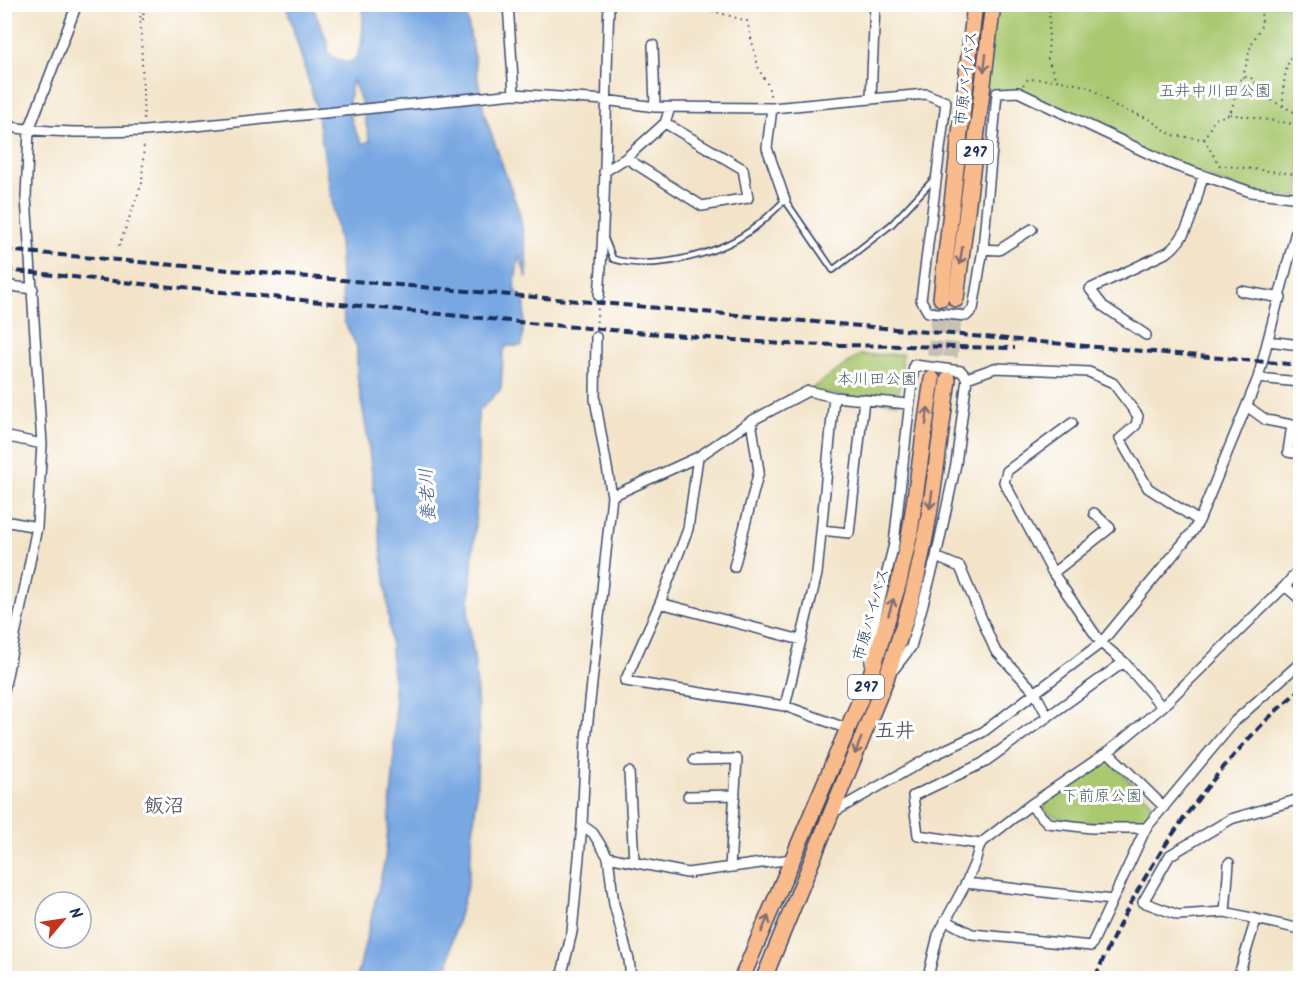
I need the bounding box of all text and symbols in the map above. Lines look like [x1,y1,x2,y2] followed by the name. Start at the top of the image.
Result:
[948,29,985,127] street label: 市原バイパス
[980,52,991,72] one-way arrow
[1159,79,1271,104] park label: 五井中川田公園
[957,140,993,164] road number: 297
[956,246,967,265] one-way arrow
[837,367,917,392] park label: 本川田公園
[922,406,933,426] one-way arrow
[413,467,444,523] water label: 養老川
[925,489,936,509] one-way arrow
[846,565,897,664] street label: 市原バイパス
[886,598,897,617] one-way arrow
[848,675,884,699] road number: 297
[875,716,915,748] district label: 五井
[852,737,863,755] one-way arrow
[1062,784,1142,809] park label: 下前原公園
[144,791,184,823] district label: 飯沼
[33,890,93,950] north arrow
[61,903,88,924] text: N
[760,916,771,934] one-way arrow

